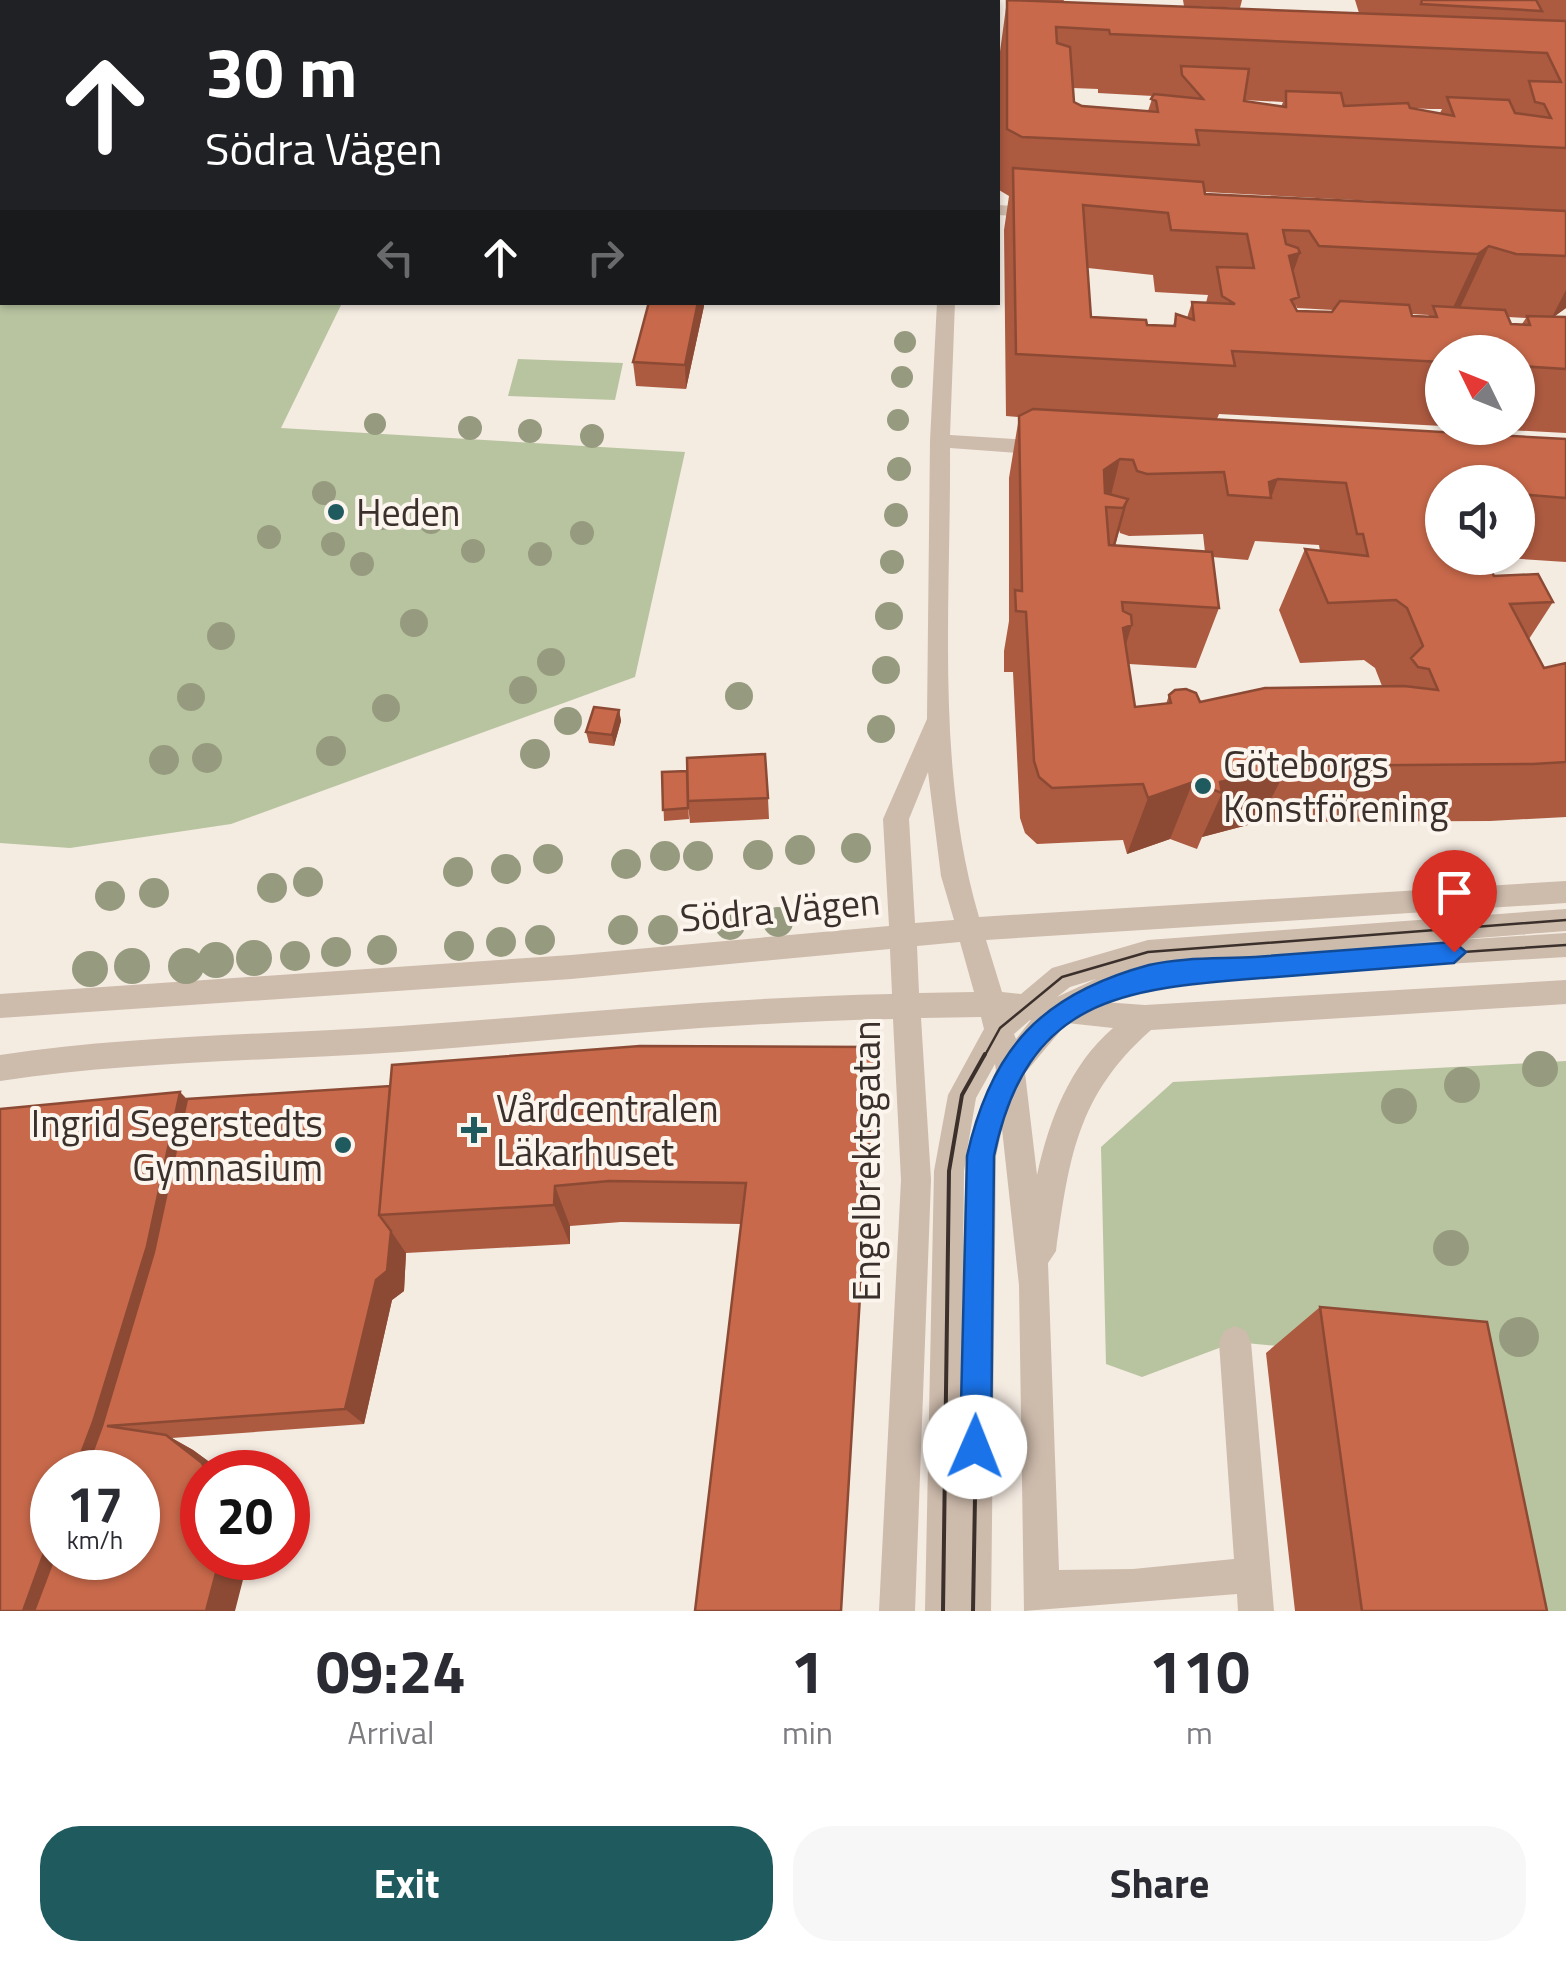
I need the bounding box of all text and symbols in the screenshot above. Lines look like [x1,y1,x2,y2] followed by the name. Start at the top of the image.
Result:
[205,18,358,124] text: 30 m
[40,40,170,170] icon: ahead
[205,114,443,182] text: Södra Vägen
[368,230,423,285] icon: left
[473,230,528,285] icon: ahead
[578,230,633,285] icon: right
[1425,335,1535,445] north arrow
[1425,335,1535,575] map controls
[1425,465,1535,575] button: sound
[356,483,460,541] place label: Heden
[325,501,347,523] marker: Heden
[1223,735,1448,837] place label: Göteborgs Konstförening
[1192,775,1214,797] marker: Göteborgs Konstförening
[1412,850,1497,953] pin
[1427,865,1482,920] icon: arrive
[678,871,882,947] street label: Södra Vägen
[837,1020,895,1302] street label: Engelbrektsgatan
[496,1079,719,1181] place label: Vårdcentralen Läkarhuset
[31,1094,323,1196] place label: Ingrid Segerstedts Gymnasium
[461,1117,487,1143] marker: Vårdcentralen Läkarhuset
[332,1134,354,1156] marker: Ingrid Segerstedts Gymnasium
[923,1395,1027,1499] position arrow
[180,1450,310,1580] speed limit sign: 20
[67,1465,123,1541] text: 17
[67,1521,123,1559] text: km/h
[316,1625,466,1716] text: 09:24
[791,1625,824,1716] text: 1
[1149,1625,1250,1716] text: 110
[348,1708,434,1756] text: Arrival
[782,1708,833,1756] text: min
[1186,1708,1213,1756] text: m
[40,1826,773,1941] button: Exit
[793,1826,1526,1941] button: Share

